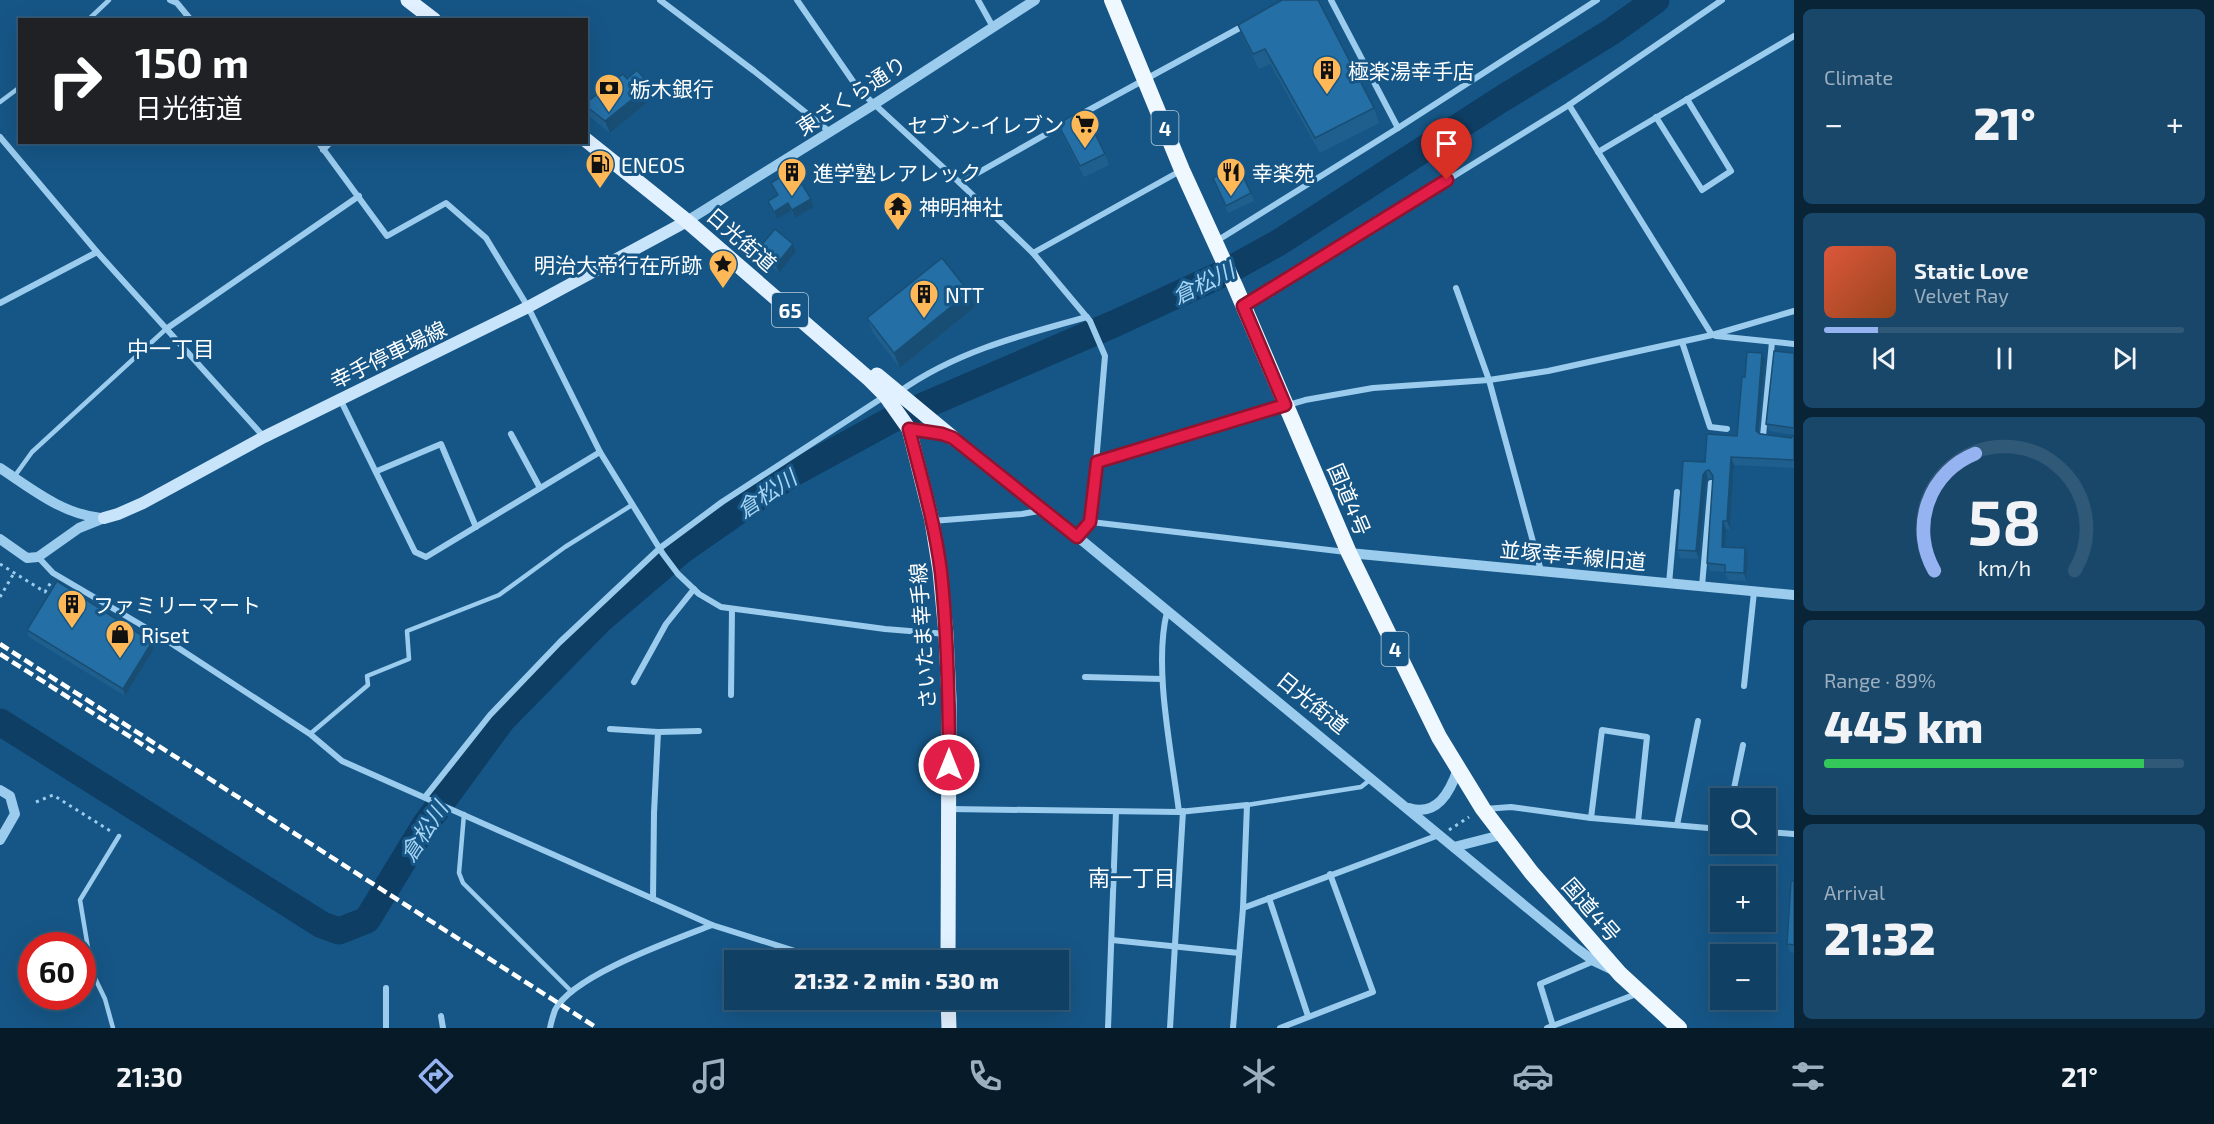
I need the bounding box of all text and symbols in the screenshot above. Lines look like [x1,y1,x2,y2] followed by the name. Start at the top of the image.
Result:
[135,36,249,86] text: 150 m
[36,42,114,120] icon: right
[791,50,911,140] street label: 東さくら通り
[1311,54,1343,96] building icon: 極楽湯幸手店
[1348,58,1474,83] place label: 極楽湯幸手店
[1824,65,1893,89] text: Climate
[593,72,625,114] bank icon: 栃木銀行
[630,76,714,101] place label: 栃木銀行
[135,91,243,123] text: 日光街道
[1974,95,2036,149] text: 21°
[1824,103,1843,143] text: −
[2166,103,2184,143] text: +
[1069,108,1101,150] supermarket icon: セブン-イレブン
[1152,111,1178,145] road number: 4
[908,112,1064,137] place label: セブン-イレブン
[1421,118,1472,180] pin
[1430,127,1463,160] icon: arrive
[584,148,616,190] fuel station icon: ENEOS
[621,152,685,177] place label: ENEOS
[776,156,808,198] building icon: 進学塾レアレック
[1215,156,1247,198] restaurant icon: 幸楽苑
[813,160,981,185] place label: 進学塾レアレック
[1252,160,1315,185] place label: 幸楽苑
[882,190,914,232] temple icon: 神明神社
[919,194,1003,219] place label: 神明神社
[702,202,782,276] street label: 日光街道
[707,248,739,290] place icon: 明治大帝行在所跡
[534,252,702,277] place label: 明治大帝行在所跡
[1168,255,1240,308] water label: 倉松川
[1914,257,2029,283] text: Static Love
[908,278,940,320] building icon: NTT
[945,282,984,307] place label: NTT
[1914,283,2009,307] text: Velvet Ray
[772,293,808,327] road number: 65
[326,315,450,393] street label: 幸手停車場線
[127,335,215,361] district label: 中一丁目
[1868,342,1901,375] icon: previous
[1988,342,2021,375] icon: pause
[2108,342,2141,375] icon: next
[1324,459,1376,539] street label: 国道4号
[731,463,802,522] water label: 倉松川
[1967,483,2041,558] text: 58
[1499,536,1647,574] street label: 並塚幸手線旧道
[1977,555,2031,580] text: km/h
[904,562,940,710] street label: さいたま幸手線
[56,588,88,630] building icon: ファミリーマート
[93,592,261,617] place label: ファミリーマート
[104,618,136,660] shop icon: Riset
[141,622,189,647] place label: Riset
[1382,632,1408,666] road number: 4
[1272,666,1354,738] street label: 日光街道
[1824,668,1936,692] text: Range · 89%
[1824,698,1983,752] text: 445 km
[917,733,981,797] position arrow
[1710,788,1776,1010] map controls
[1710,788,1776,854] button: search
[394,795,453,866] water label: 倉松川
[1088,864,1176,890] district label: 南一丁目
[1710,866,1776,932] button: +
[1558,872,1626,946] street label: 国道4号
[1824,880,1885,904] text: Arrival
[1824,910,1935,964] text: 21:32
[18,932,96,1010] speed limit sign: 60
[1710,944,1776,1010] button: −
[794,967,999,993] text: 21:32 · 2 min · 530 m
[415,1055,457,1097] icon: directions
[689,1055,731,1097] icon: music
[964,1055,1006,1097] icon: phone
[1238,1055,1280,1097] icon: climate
[1512,1055,1554,1097] icon: car
[1787,1055,1829,1097] icon: filters
[116,1060,183,1092] text: 21:30
[2061,1060,2098,1092] text: 21°

